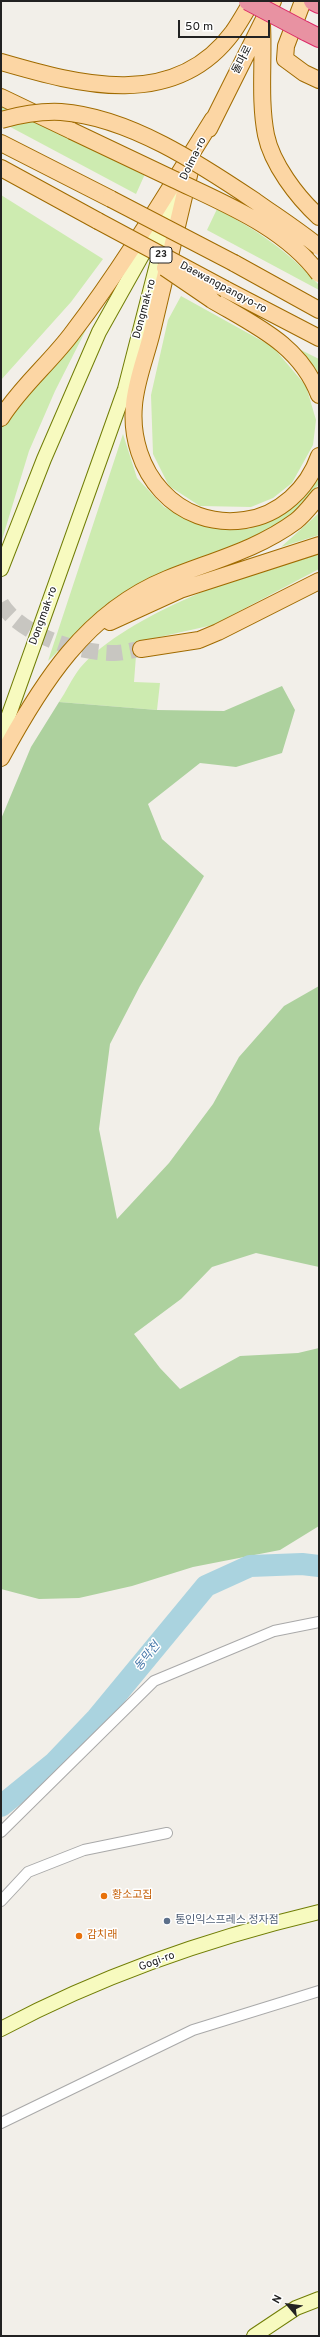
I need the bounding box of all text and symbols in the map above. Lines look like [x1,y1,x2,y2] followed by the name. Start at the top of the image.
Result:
[180,12,272,38] scale bar
[185,19,213,35] text: 50 m
[230,43,256,77] street label: 돌마로
[178,135,210,183] street label: Dolma-ro
[150,247,172,263] road number: 23
[177,259,269,317] street label: Daewangpangyo-ro
[131,278,159,340] street label: Dongmak-ro
[27,585,61,647] street label: Dongmak-ro
[132,1640,164,1674] water label: 동막천
[112,1889,152,1903] place label: 황소고집
[99,1891,109,1901] marker: 황소고집
[175,1914,279,1928] place label: 통인익스프레스 정자점
[162,1916,172,1926] marker: 통인익스프레스 정자점
[87,1929,117,1943] place label: 감치래
[74,1931,84,1941] marker: 감치래
[137,1949,177,1975] street label: Gogi-ro
[268,2285,308,2325] north arrow
[269,2293,285,2306] text: N

